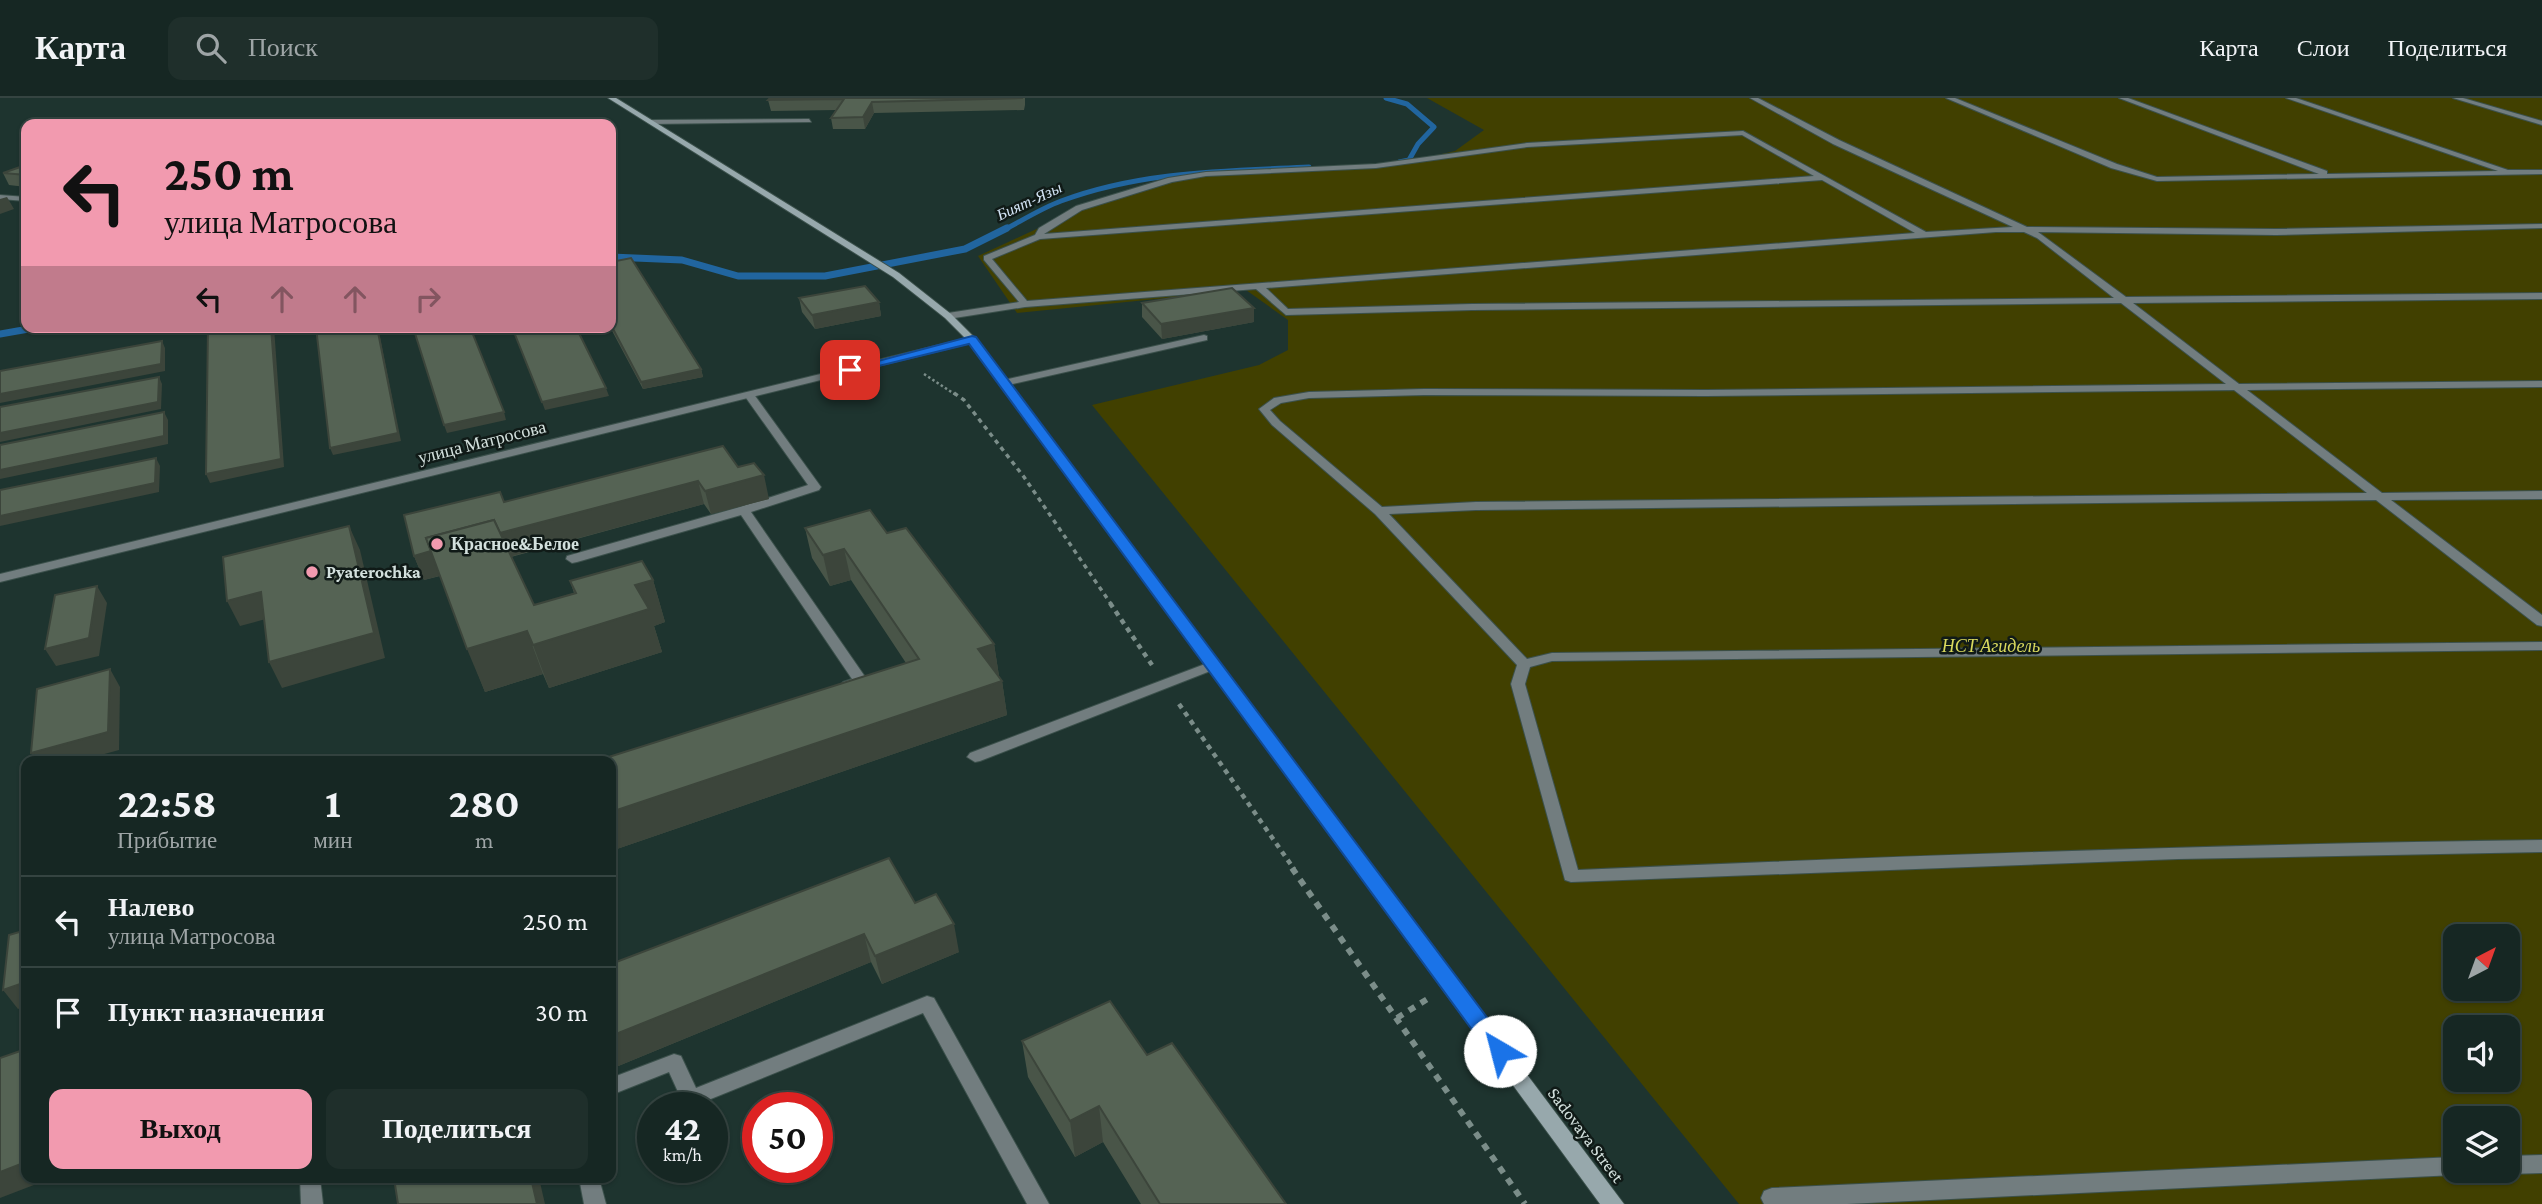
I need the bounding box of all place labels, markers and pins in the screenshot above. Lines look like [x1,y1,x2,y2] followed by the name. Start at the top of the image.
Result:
[820,340,880,400] pin
[451,534,579,554] place label: Красное&Белое
[429,536,445,552] marker: Красное&Белое
[326,562,421,582] place label: Pyaterochka
[304,564,320,580] marker: Pyaterochka

